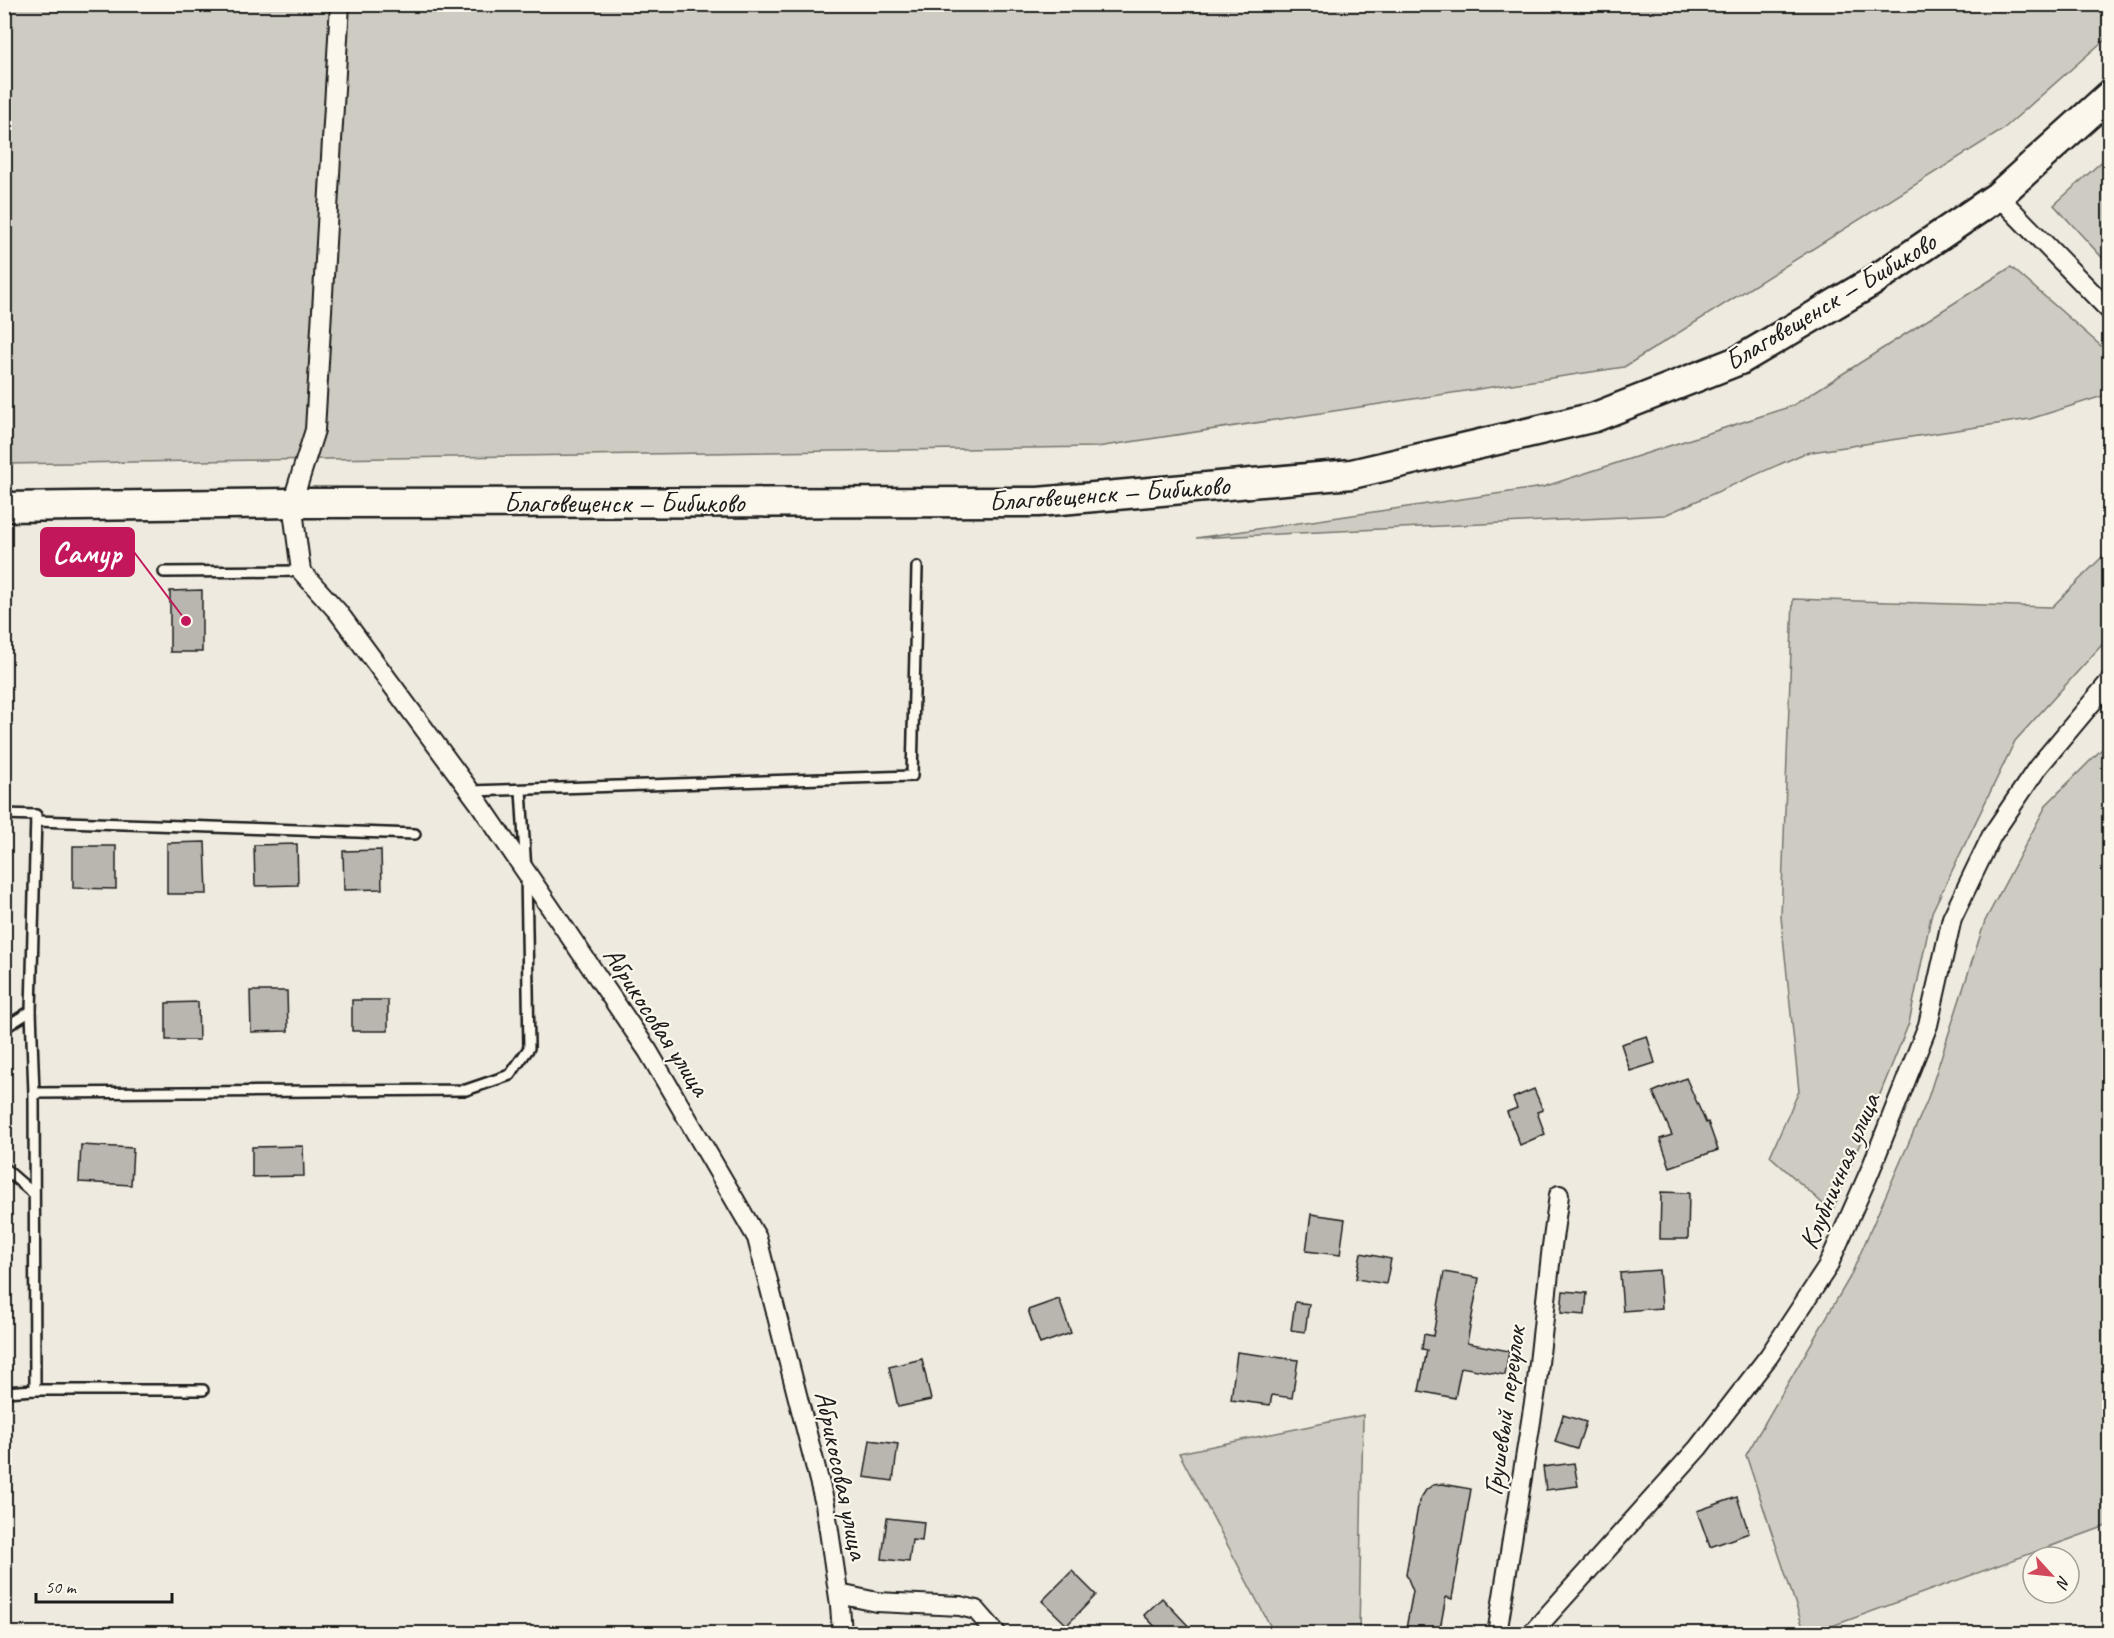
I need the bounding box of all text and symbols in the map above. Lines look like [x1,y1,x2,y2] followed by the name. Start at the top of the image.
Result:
[1718,223,1944,378] street label: Благовещенск — Бибиково
[988,467,1232,519] street label: Благовещенск — Бибиково
[504,485,746,520] street label: Благовещенск — Бибиково
[41,528,134,576] callout: Самур
[52,534,123,573] text: Самур
[596,940,719,1104] street label: Абрикосовая улица
[1790,1086,1888,1254] street label: Клубничная улица
[1475,1322,1534,1498] street label: Грушевый переулок
[807,1388,877,1564] street label: Абрикосовая улица
[2021,1545,2081,1605] north arrow
[36,1566,172,1604] scale bar
[2051,1572,2075,1593] text: N
[45,1576,78,1598] text: 50 m

